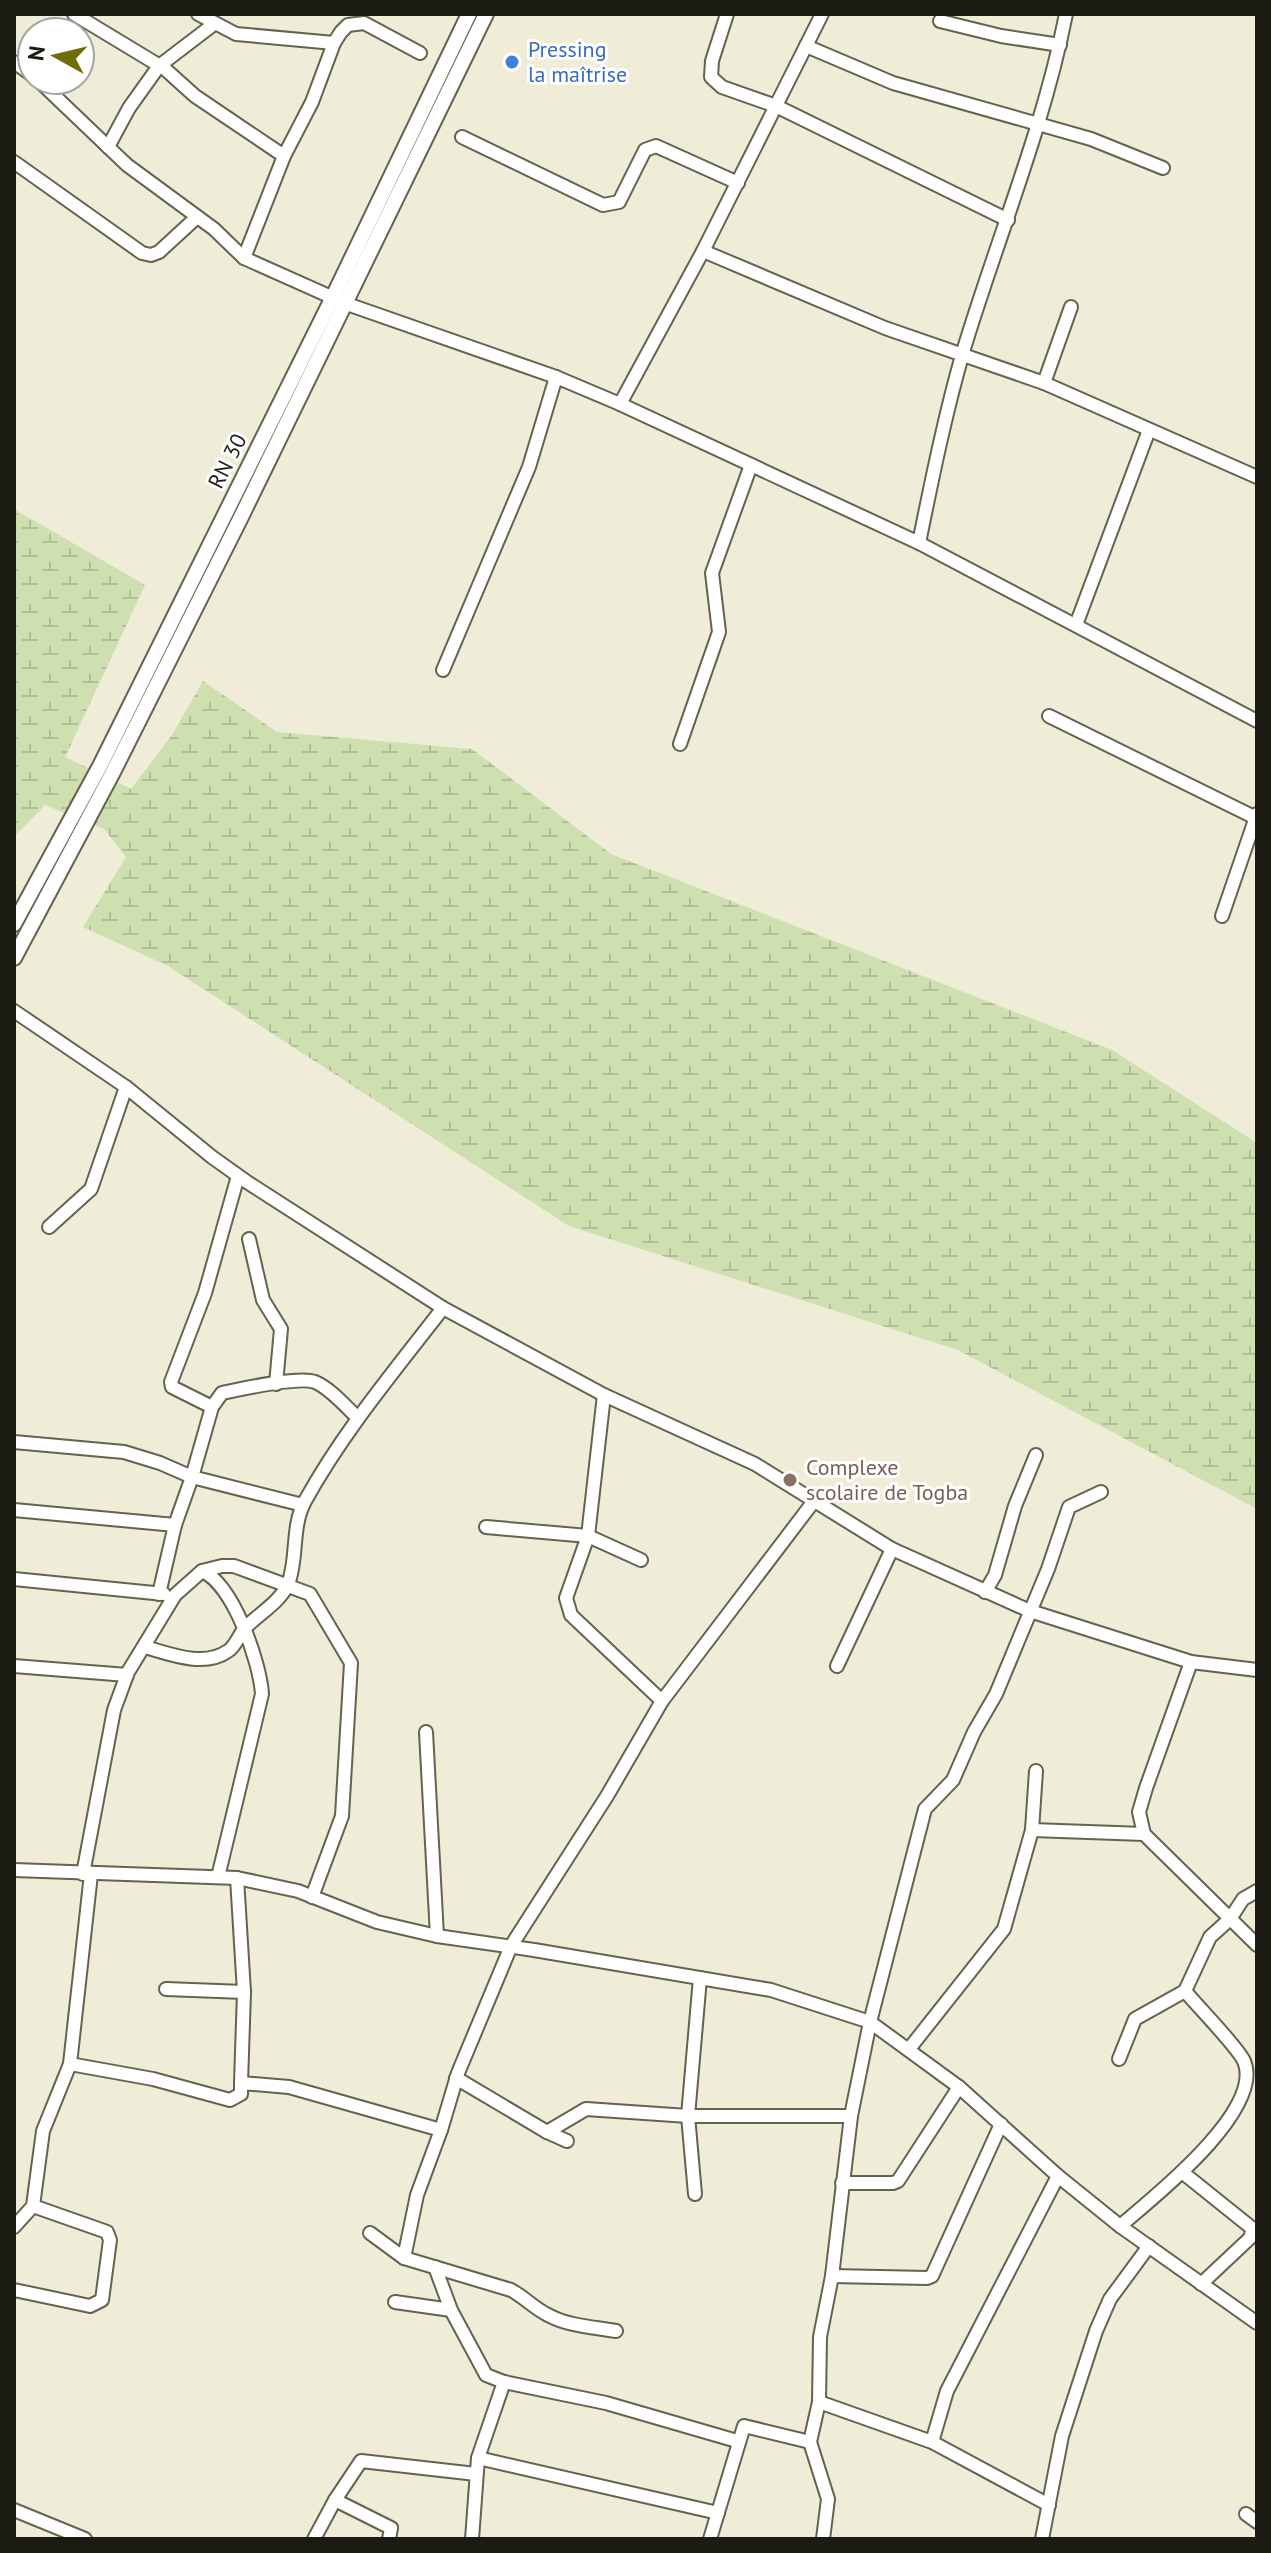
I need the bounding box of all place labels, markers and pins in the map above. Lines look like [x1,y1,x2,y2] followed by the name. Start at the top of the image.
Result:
[528,35,627,88] place label: Pressing la maîtrise
[503,53,521,71] marker: Pressing la maîtrise
[806,1453,968,1506] place label: Complexe scolaire de Togba
[781,1471,799,1489] marker: Complexe scolaire de Togba

